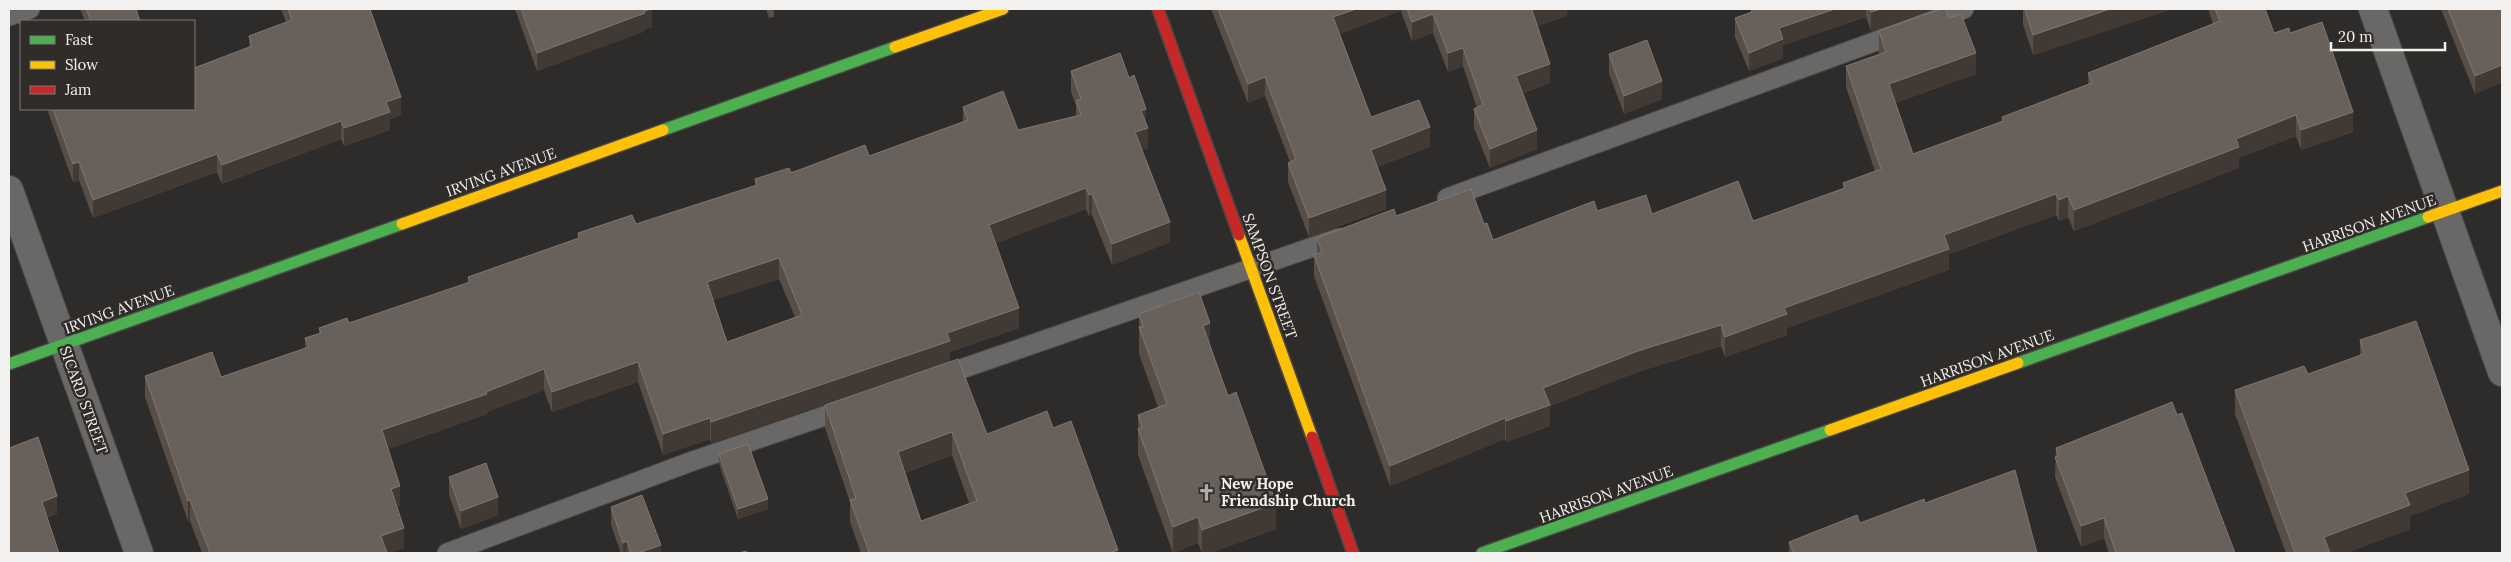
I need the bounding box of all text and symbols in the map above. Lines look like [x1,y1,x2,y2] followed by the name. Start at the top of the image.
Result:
[20,20,195,110] legend
[2331,20,2445,52] scale bar
[2338,27,2373,46] text: 20 m
[65,30,93,49] text: Fast
[65,55,98,74] text: Slow
[64,80,92,99] text: Jam
[443,143,559,201] street label: IRVING AVENUE
[2300,190,2438,256] street label: HARRISON AVENUE
[1238,211,1302,342] street label: SAMPSON STREET
[61,280,177,338] street label: IRVING AVENUE
[1918,325,2056,391] street label: HARRISON AVENUE
[56,343,112,457] street label: SICARD STREET
[1537,461,1675,527] street label: HARRISON AVENUE
[1221,474,1356,510] place label: New Hope Friendship Church
[1197,482,1217,502] church icon: New Hope Friendship Church

